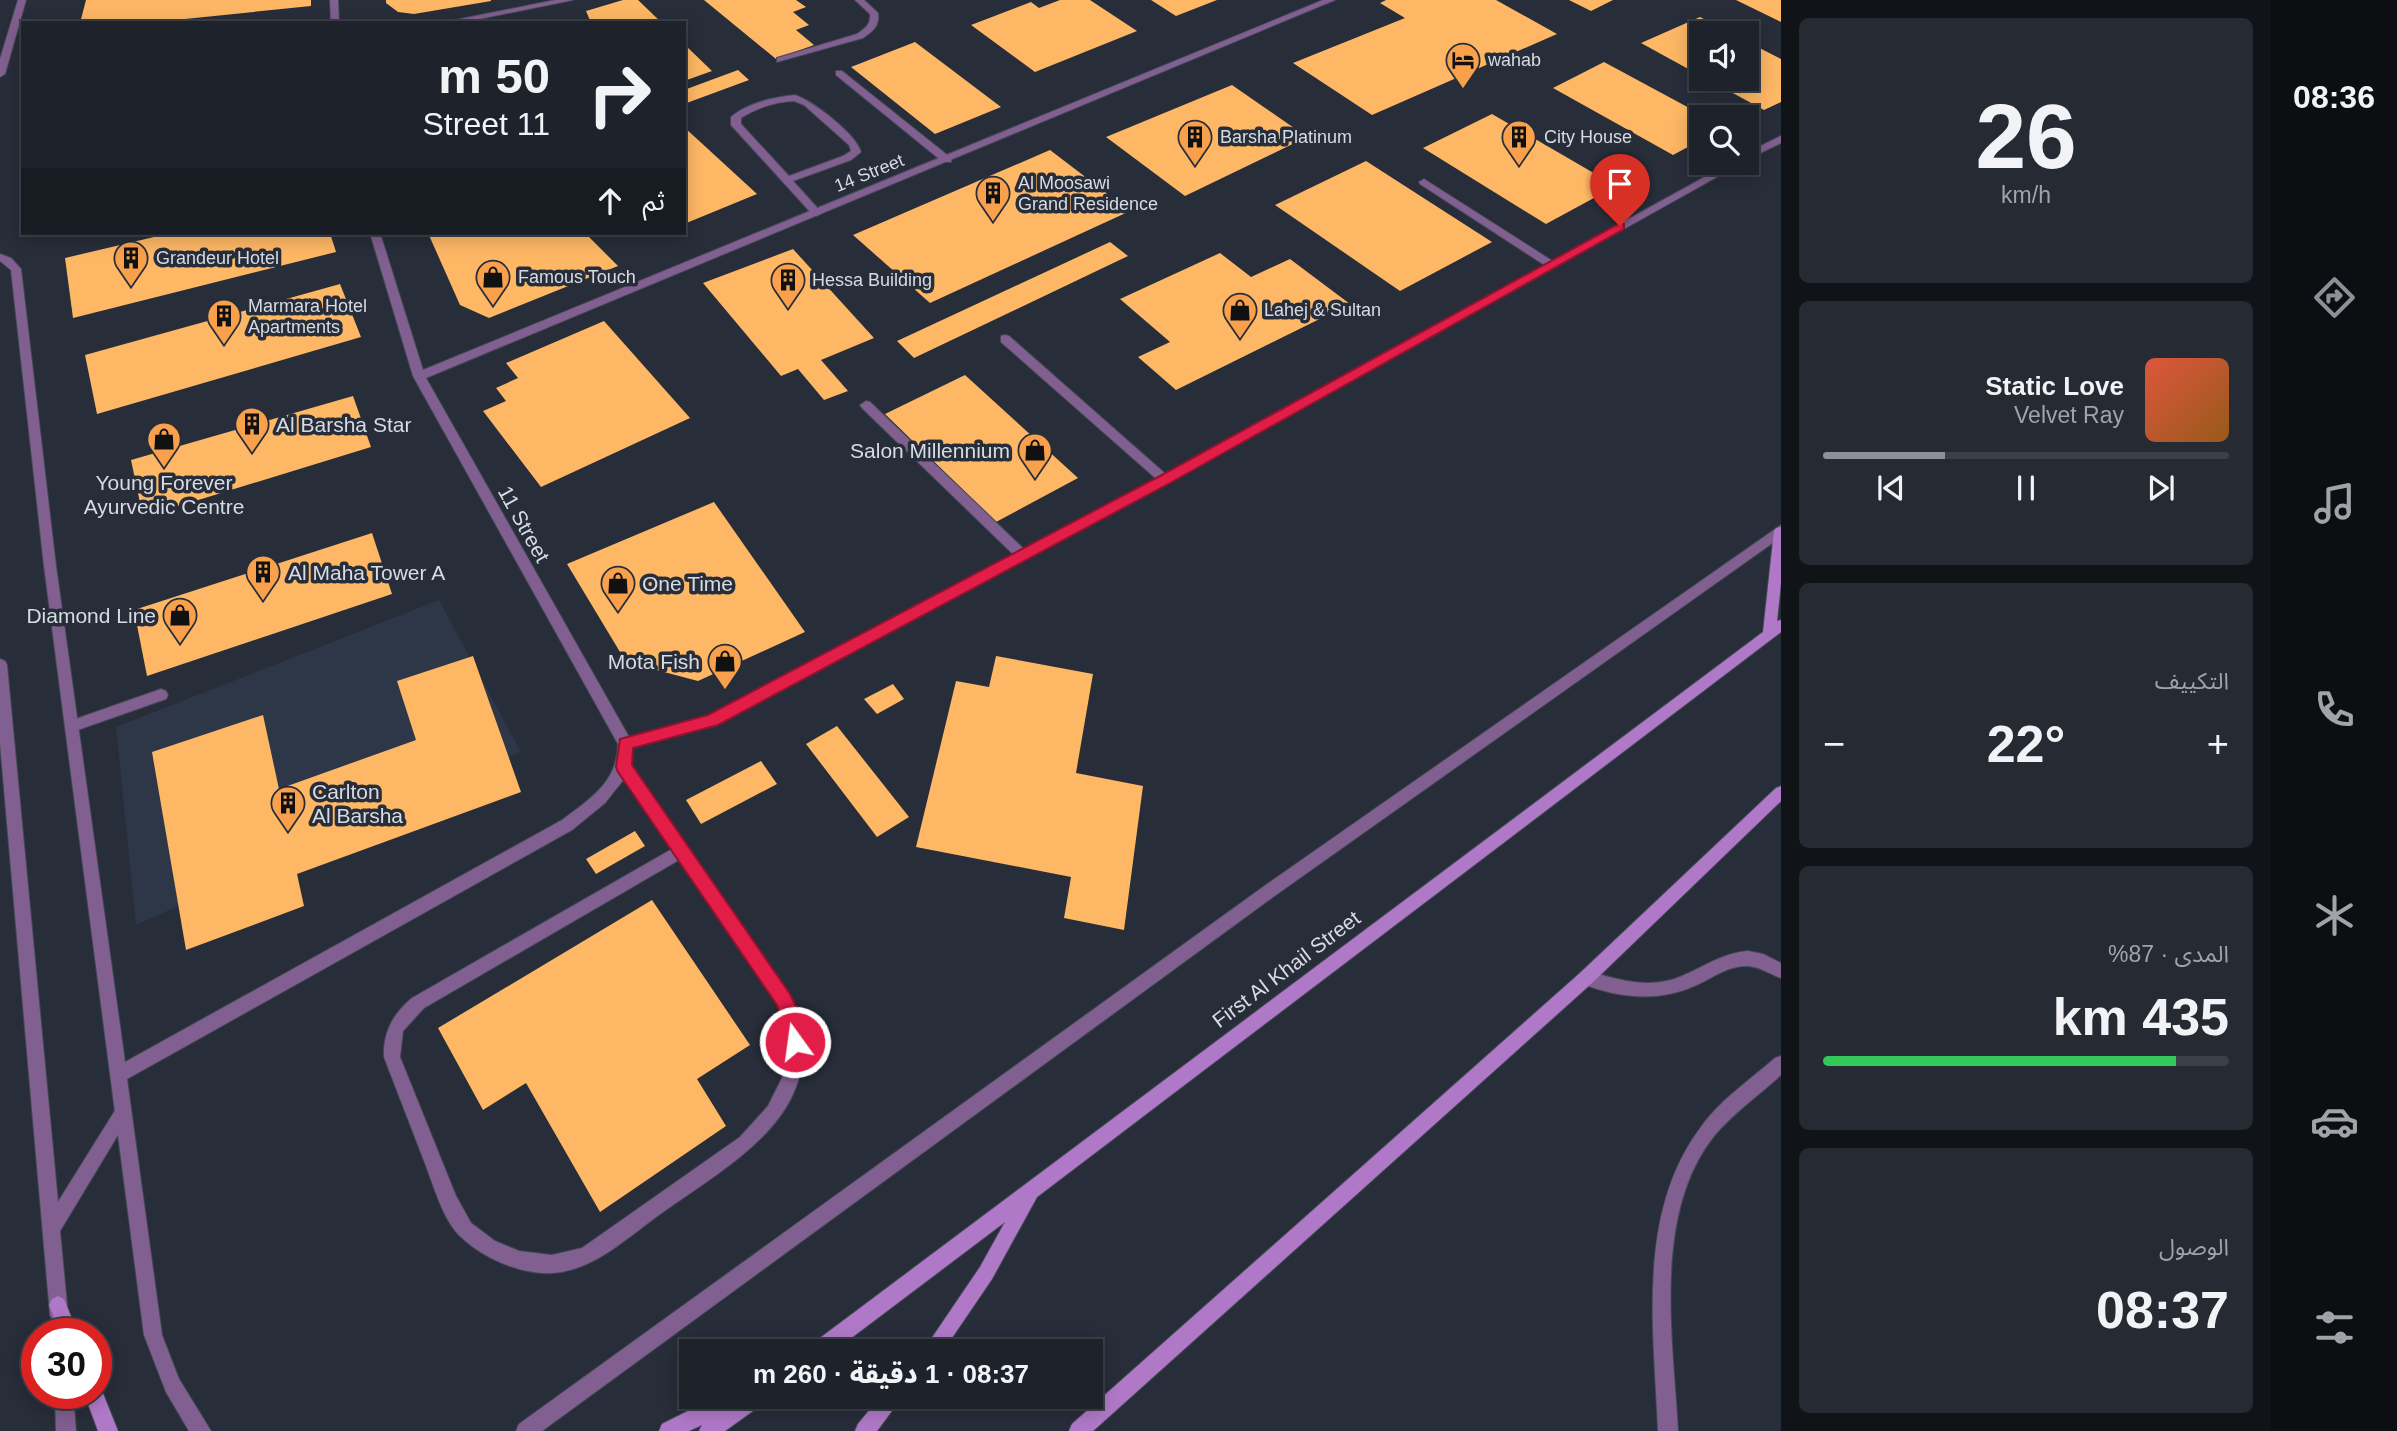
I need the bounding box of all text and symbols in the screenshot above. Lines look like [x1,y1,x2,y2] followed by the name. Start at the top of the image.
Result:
[1689,21,1759,175] map controls
[1689,21,1759,91] button: sound
[1444,41,1482,90] hotel icon: wahab
[438,49,550,103] text: 50 m
[574,49,665,140] icon: right
[1487,50,1541,70] place label: wahab
[2293,79,2375,115] text: 08:36
[1975,86,2077,187] text: 26
[1689,105,1759,175] button: search
[423,106,550,142] text: 11 Street
[1176,118,1214,167] building icon: Barsha Platinum
[1500,118,1538,167] building icon: City House
[1220,127,1352,147] place label: Barsha Platinum
[1544,127,1632,147] place label: City House
[831,150,907,196] street label: 14 Street
[1590,154,1650,226] pin
[1601,165,1639,203] icon: arrive
[1018,173,1158,214] place label: Al Moosawi Grand Residence
[974,174,1012,223] building icon: Al Moosawi Grand Residence
[591,182,629,220] icon: ahead
[2001,182,2051,208] text: km/h
[643,186,665,216] text: ثم
[112,239,150,288] building icon: Grandeur Hotel
[156,248,279,268] place label: Grandeur Hotel
[474,258,512,307] shop icon: Famous Touch
[769,261,807,310] building icon: Hessa Building
[518,267,636,287] place label: Famous Touch
[812,270,932,290] place label: Hessa Building
[2310,273,2359,322] icon: directions
[1221,291,1259,340] shop icon: Lahej & Sultan
[248,296,367,337] place label: Marmara Hotel Apartments
[205,297,243,346] building icon: Marmara Hotel Apartments
[1264,300,1381,320] place label: Lahej & Sultan
[1985,371,2124,401] text: Static Love
[2014,402,2124,428] text: Velvet Ray
[233,405,271,454] building icon: Al Barsha Star
[276,413,411,436] place label: Al Barsha Star
[145,420,183,469] shop icon: Young Forever Ayurvedic Centre
[1016,431,1054,480] shop icon: Salon Millennium
[850,439,1010,462] place label: Salon Millennium
[1872,469,1910,507] icon: previous
[2007,469,2045,507] icon: pause
[2142,469,2180,507] icon: next
[84,471,244,518] place label: Young Forever Ayurvedic Centre
[2310,479,2359,528] icon: music
[494,482,554,566] street label: 11 Street
[244,553,282,602] building icon: Al Maha Tower A
[288,561,445,584] place label: Al Maha Tower A
[599,564,637,613] shop icon: One Time
[642,572,733,595] place label: One Time
[161,596,199,645] shop icon: Diamond Line
[26,604,156,627] place label: Diamond Line
[706,642,744,691] shop icon: Mota Fish
[608,650,700,673] place label: Mota Fish
[2155,668,2229,694] text: التكييف
[2310,685,2359,734] icon: phone
[1987,715,2065,773] text: 22°
[1823,723,1845,765] text: −
[2207,723,2229,765] text: +
[312,780,403,827] place label: Carlton Al Barsha
[269,784,307,833] building icon: Carlton Al Barsha
[2310,891,2359,940] icon: climate
[1208,906,1364,1032] street label: First Al Khail Street
[2108,941,2229,967] text: المدى · 87%
[2053,988,2229,1046] text: 435 km
[758,1005,832,1079] position arrow
[2310,1097,2359,1146] icon: car
[2159,1234,2229,1260] text: الوصول
[2096,1281,2229,1339] text: 08:37
[2310,1303,2359,1352] icon: filters
[21,1318,112,1409] speed limit sign: 30
[753,1359,1029,1389] text: 08:37 · 1 دقيقة · 260 m

